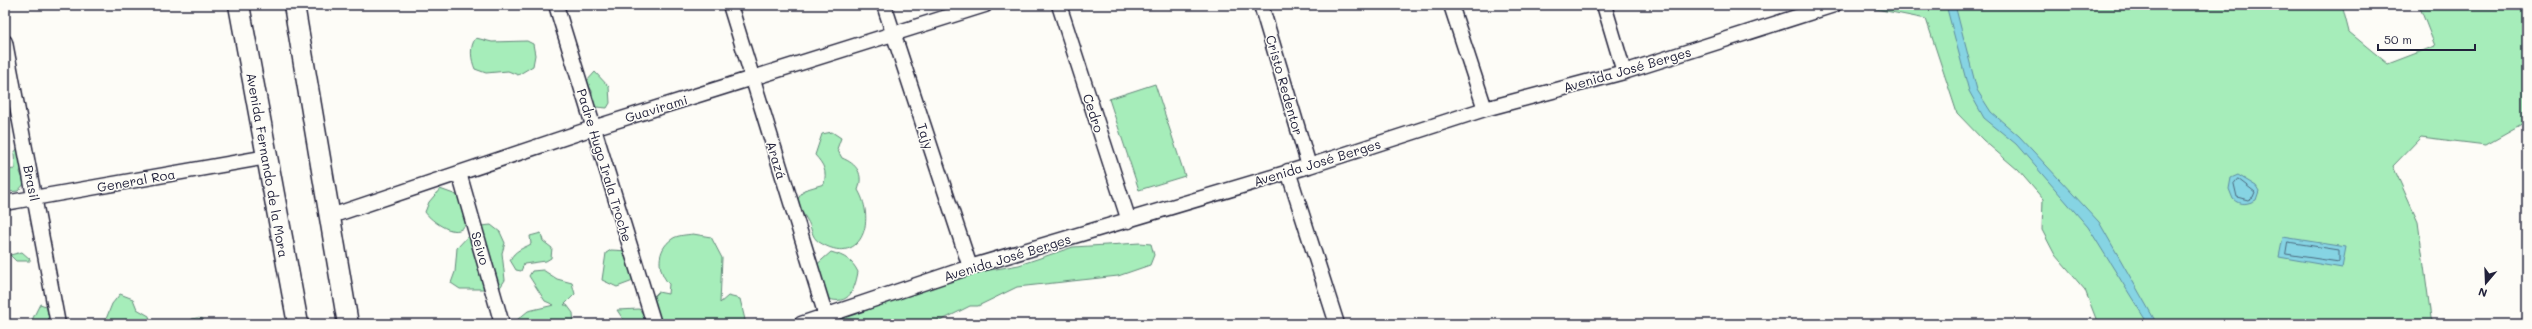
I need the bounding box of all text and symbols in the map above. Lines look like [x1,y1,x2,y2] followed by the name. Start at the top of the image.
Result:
[2378,26,2475,52] scale bar
[2384,31,2412,47] text: 50 m
[1263,33,1307,137] street label: Cristo Redentor
[1561,43,1693,95] street label: Avenida José Berges
[243,71,293,259] street label: Avenida Fernando de la Mora
[574,86,636,244] street label: Padre Hugo Irala Troche
[623,90,689,126] street label: Guavirami
[1080,91,1108,135] street label: Cedro
[914,121,938,151] street label: Tajy
[1251,135,1383,189] street label: Avenida José Berges
[763,139,791,181] street label: Arazá
[20,164,44,202] street label: Brasil
[96,165,176,195] street label: General Roa
[468,229,494,267] street label: Seivo
[941,230,1073,284] street label: Avenida José Berges
[2466,263,2506,303] north arrow
[2476,284,2489,301] text: N

